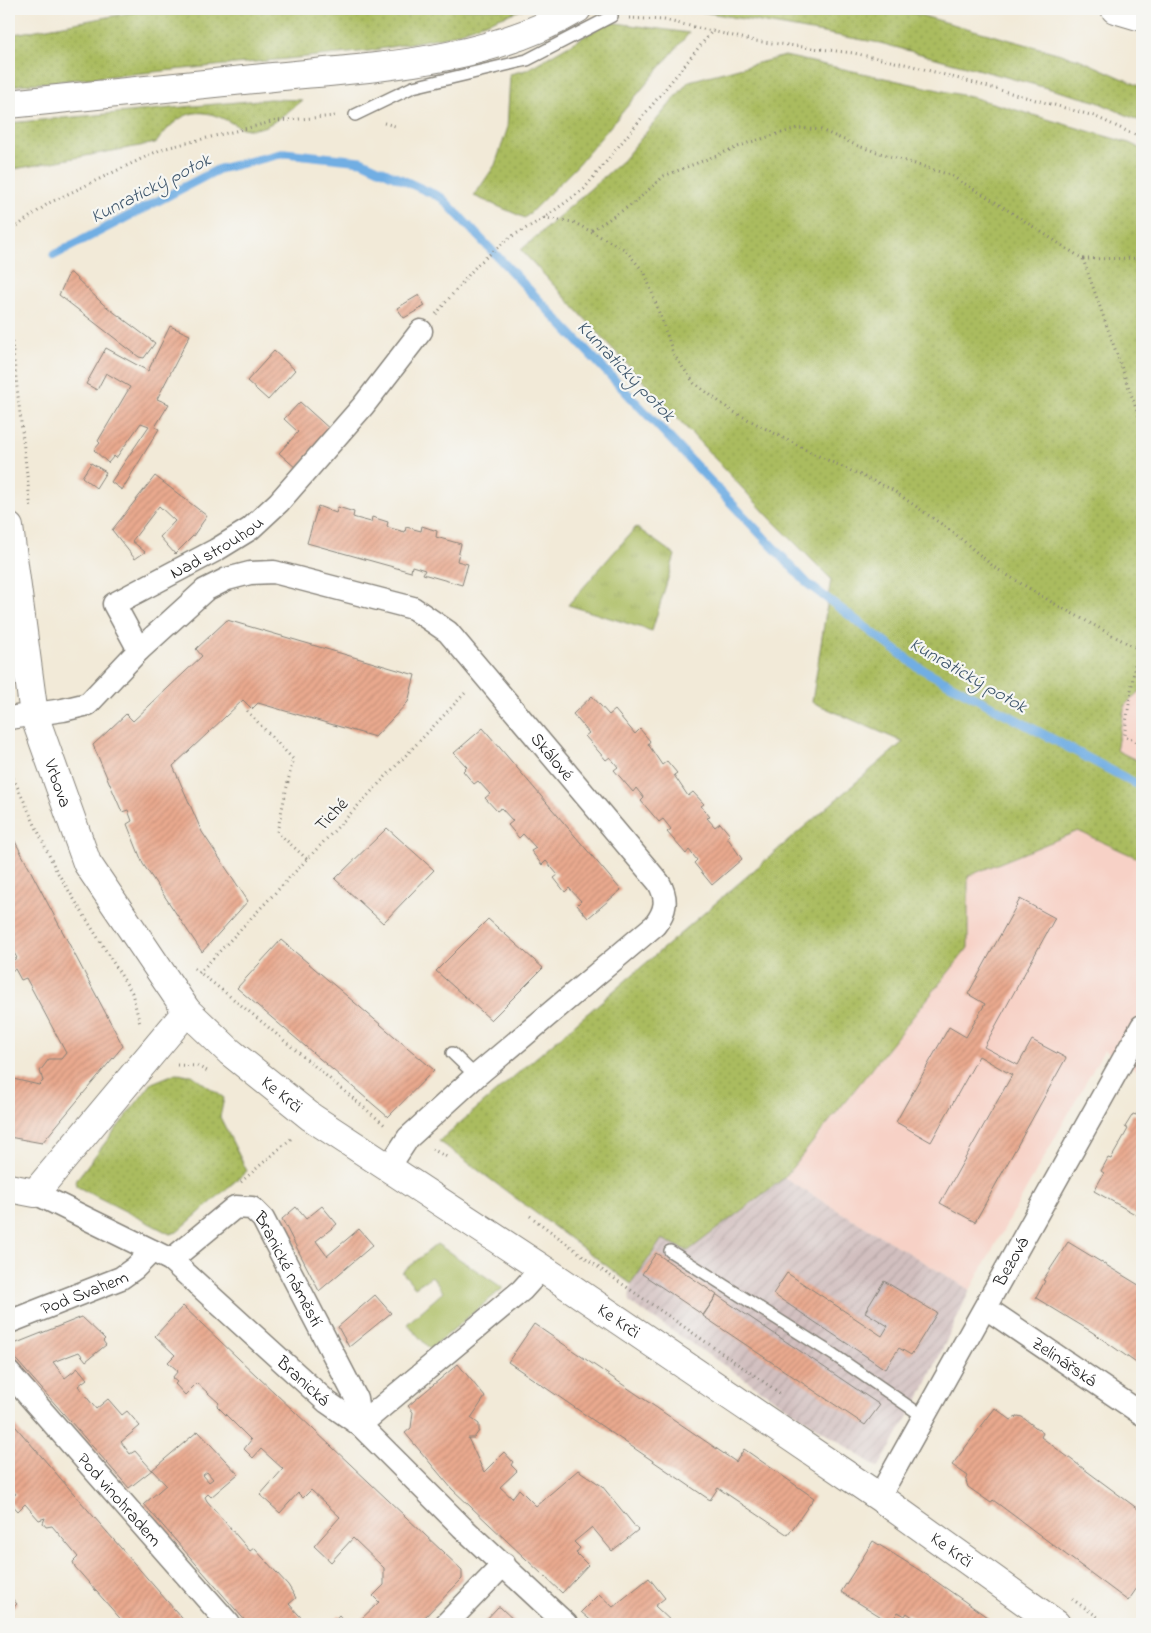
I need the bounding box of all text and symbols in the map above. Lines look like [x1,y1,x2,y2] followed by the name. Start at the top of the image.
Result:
[86,147,217,231] water label: Kunratický potok
[570,315,681,429] water label: Kunratický potok
[166,511,271,587] street label: Nad strouhou
[904,632,1032,721] water label: Kunratický potok
[523,728,580,788] street label: Skálové
[36,755,77,812] street label: Vrbova
[310,792,356,838] street label: Tiché
[255,1071,308,1120] street label: Ke Krči
[247,1206,328,1332] street label: Branické náměstí
[988,1233,1037,1293] street label: Bezová
[37,1265,133,1323] street label: Pod Svahem
[591,1298,645,1346] street label: Ke Krči
[1025,1331,1102,1395] street label: Zelinářská
[269,1350,335,1414] street label: Branická
[70,1448,167,1553] street label: Pod vinohradem
[924,1527,977,1575] street label: Ke Krči

